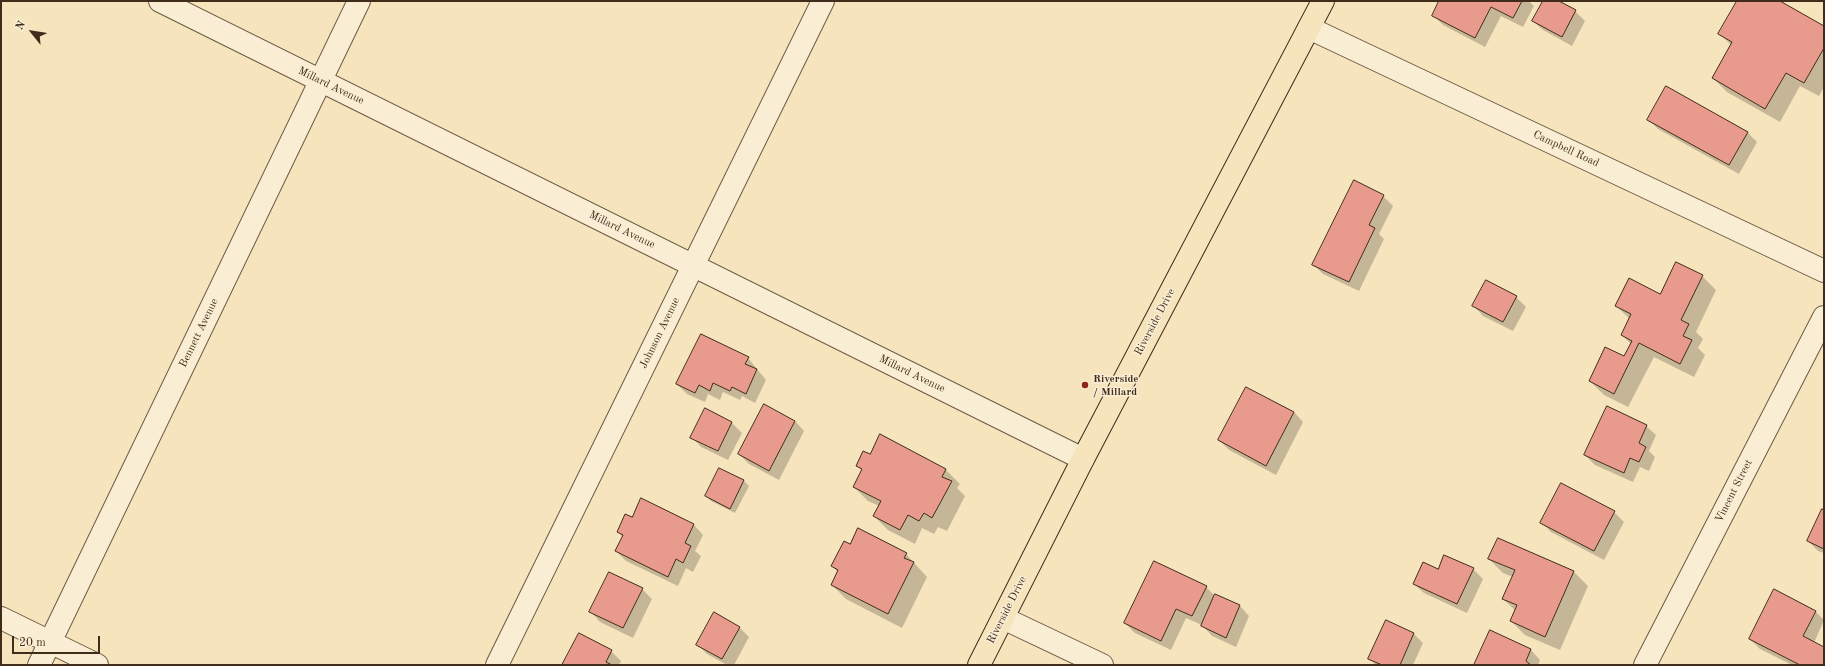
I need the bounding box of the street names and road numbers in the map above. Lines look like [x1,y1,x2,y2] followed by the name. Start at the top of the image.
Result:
[296,64,366,108] street label: Millard Avenue
[1531,128,1601,170] street label: Campbell Road
[587,208,657,252] street label: Millard Avenue
[1132,286,1178,358] street label: Riverside Drive
[637,295,683,371] street label: Johnson Avenue
[177,296,221,370] street label: Bennett Avenue
[877,352,947,396] street label: Millard Avenue
[1713,457,1755,525] street label: Vincent Street
[984,574,1030,646] street label: Riverside Drive

